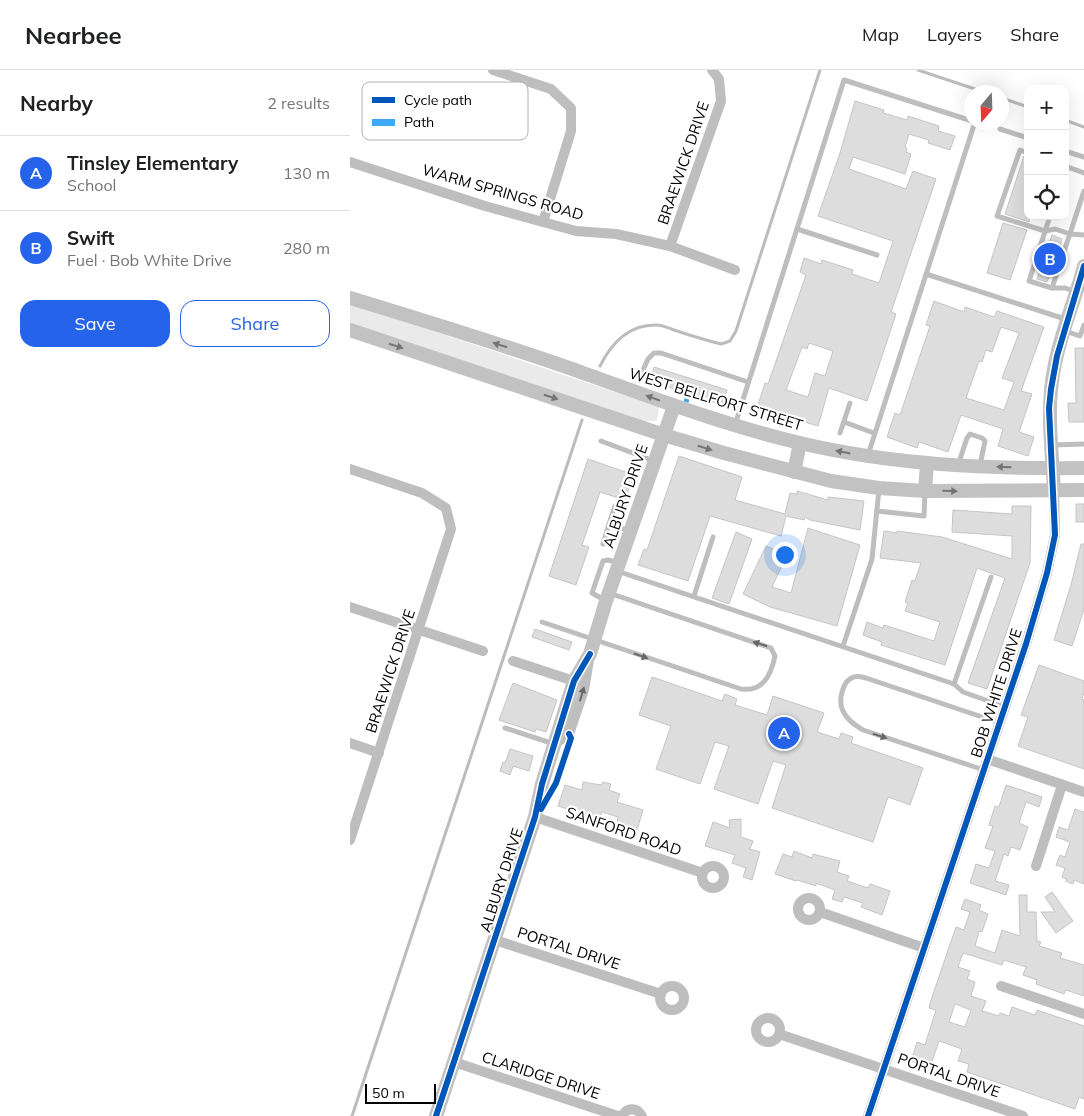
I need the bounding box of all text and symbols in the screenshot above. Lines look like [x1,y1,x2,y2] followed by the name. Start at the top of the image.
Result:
[25,20,122,50] text: Nearbee
[862,23,899,46] text: Map
[927,23,982,46] text: Layers
[1010,23,1059,46] text: Share
[362,82,528,140] legend
[964,85,1009,130] north arrow
[1024,85,1069,220] map controls
[1024,85,1069,130] button: +
[20,90,93,116] text: Nearby
[404,91,472,109] text: Cycle path
[267,93,330,113] text: 2 results
[653,99,713,227] street label: BRAEWICK DRIVE
[404,113,434,131] text: Path
[1024,130,1069,175] button: −
[67,151,238,175] text: Tinsley Elementary
[420,160,586,224] street label: WARM SPRINGS ROAD
[30,163,42,183] text: A
[283,163,330,183] text: 130 m
[67,175,116,195] text: School
[1024,175,1069,220] button: locate
[67,226,115,250] text: Swift
[30,238,42,258] text: B
[283,238,330,258] text: 280 m
[1034,240,1066,278] pin: B
[67,250,231,270] text: Fuel · Bob White Drive
[20,300,170,347] button: Save
[180,300,330,347] button: Share
[492,341,507,349] one-way arrow
[389,342,404,350] one-way arrow
[627,363,805,435] street label: WEST BELLFORT STREET
[543,393,558,401] one-way arrow
[645,394,660,402] one-way arrow
[598,441,652,550] street label: ALBURY DRIVE
[698,444,713,452] one-way arrow
[835,448,851,456] one-way arrow
[996,462,1012,470] one-way arrow
[942,487,958,495] one-way arrow
[772,542,798,568] your location
[361,606,419,735] street label: BRAEWICK DRIVE
[966,626,1026,760] street label: BOB WHITE DRIVE
[752,640,767,648] one-way arrow
[634,652,649,660] one-way arrow
[579,687,587,702] one-way arrow
[768,714,800,752] pin: A
[873,732,888,740] one-way arrow
[564,802,684,860] street label: SANFORD ROAD
[475,825,527,934] street label: ALBURY DRIVE
[515,922,623,974] street label: PORTAL DRIVE
[480,1047,603,1103] street label: CLARIDGE DRIVE
[895,1049,1003,1101] street label: PORTAL DRIVE
[365,1081,436,1104] scale bar
[372,1084,405,1102] text: 50 m

